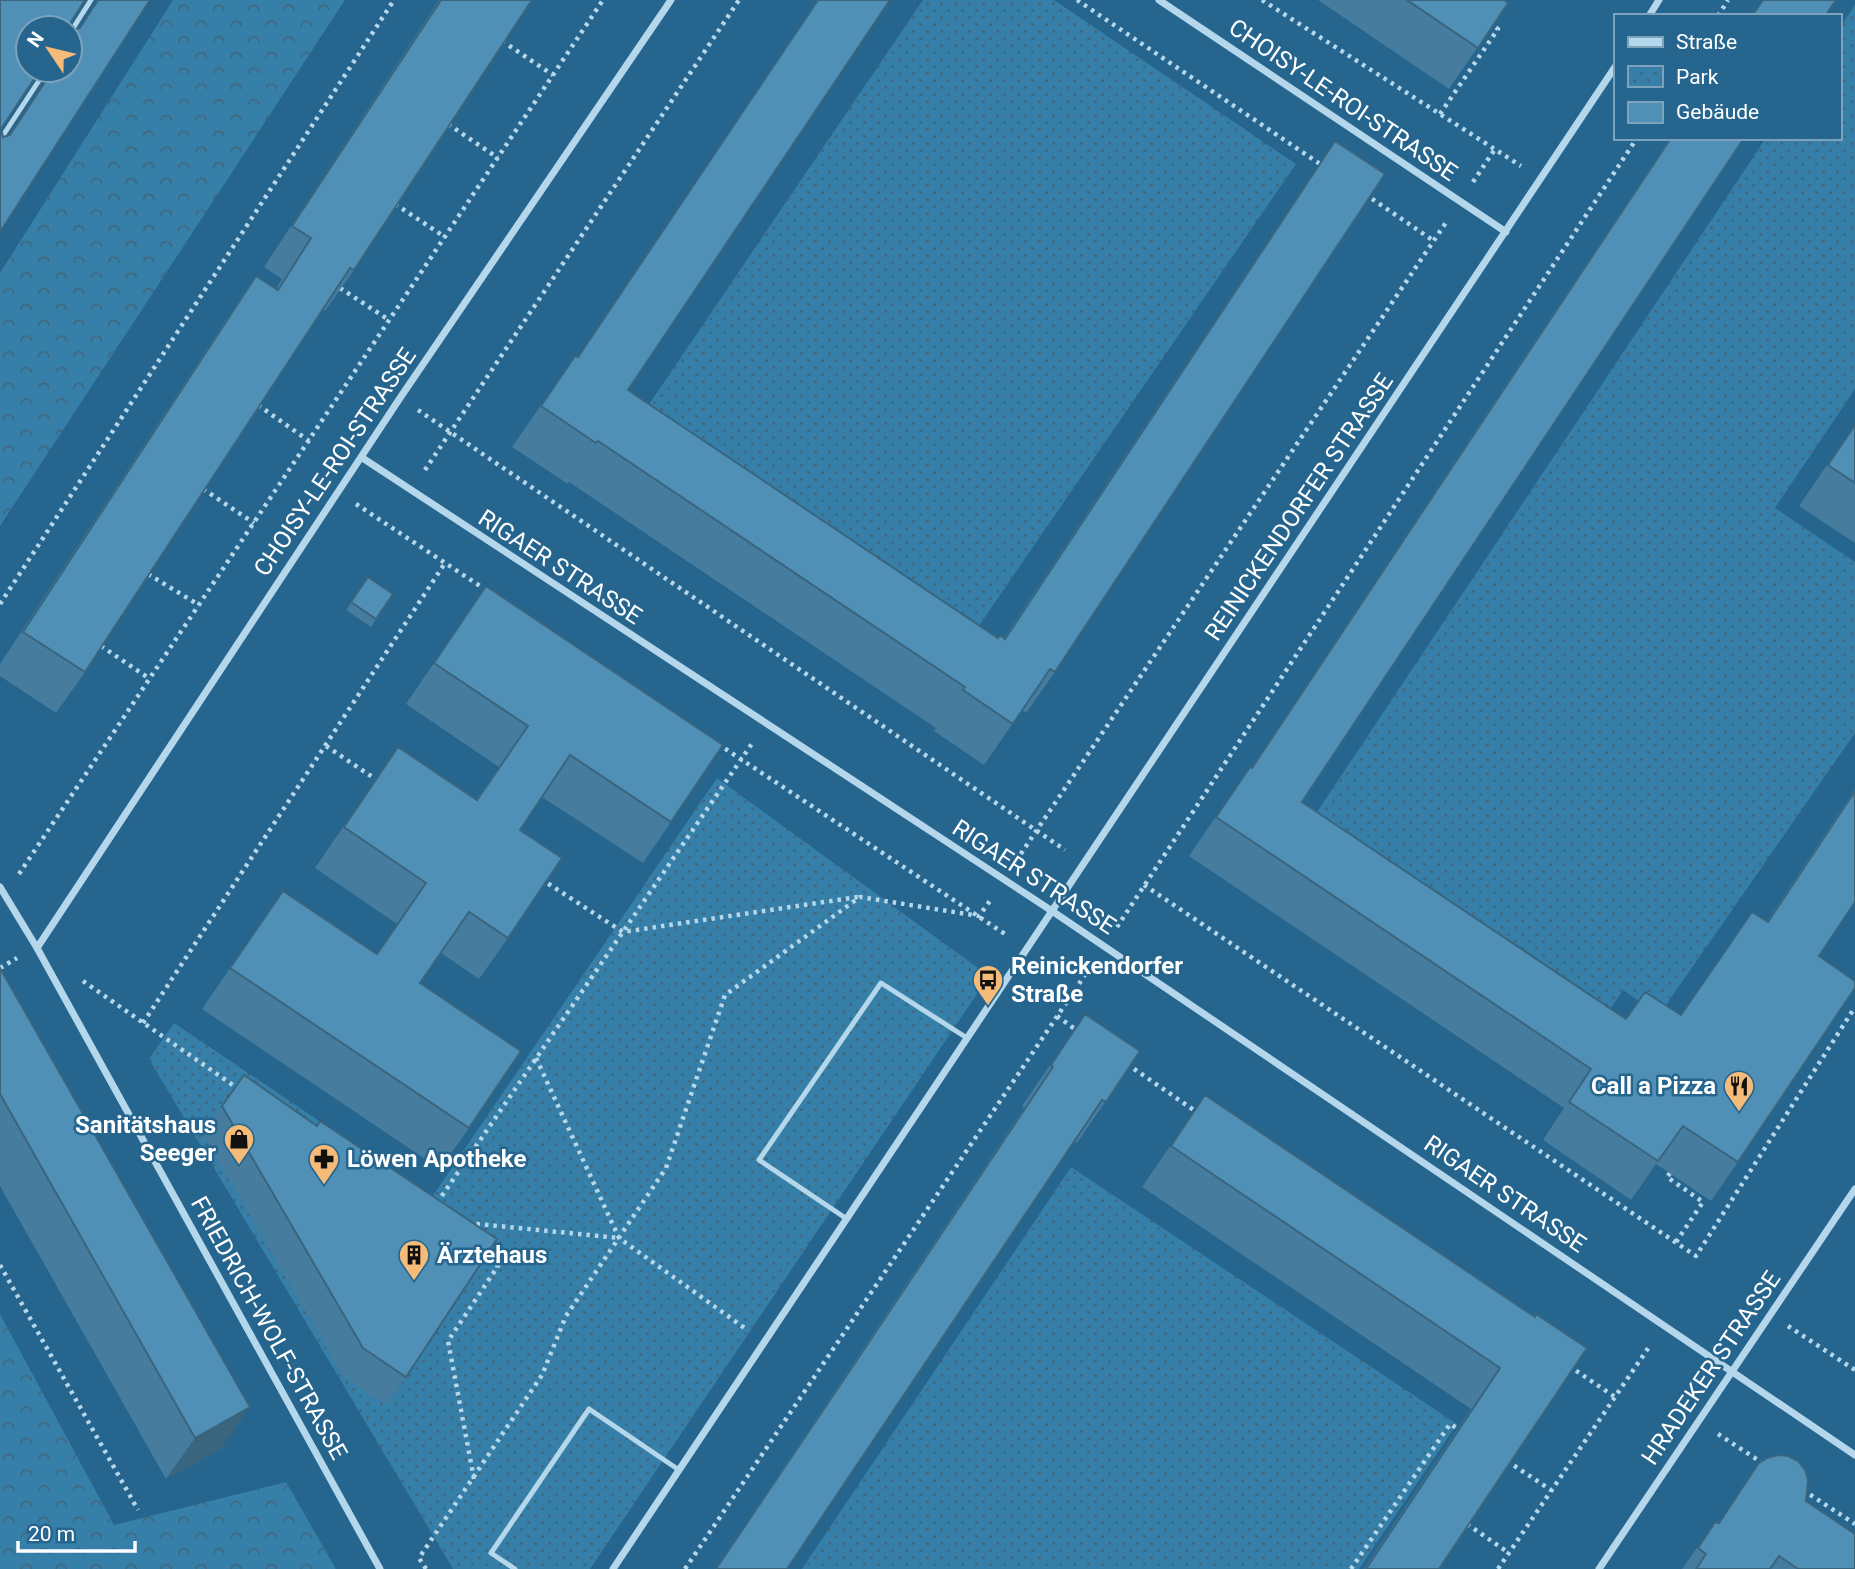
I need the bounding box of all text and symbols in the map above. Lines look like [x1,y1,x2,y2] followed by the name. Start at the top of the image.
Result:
[1224,13,1462,187] street label: CHOISY-LE-ROI-STRASSE
[14,14,84,84] north arrow
[1614,14,1841,140] legend
[22,27,49,52] text: N
[1676,30,1737,54] text: Straße
[1676,65,1719,89] text: Park
[1676,100,1759,124] text: Gebäude
[248,343,422,581] street label: CHOISY-LE-ROI-STRASSE
[1199,368,1399,646] street label: REINICKENDORFER STRASSE
[473,504,647,630] street label: RIGAER STRASSE
[947,814,1121,940] street label: RIGAER STRASSE
[1011,952,1183,1008] place label: Reinickendorfer Straße
[971,963,1005,1007] bus stop icon: Reinickendorfer Straße
[1722,1069,1756,1113] restaurant icon: Call a Pizza
[1591,1072,1716,1100] place label: Call a Pizza
[75,1111,216,1167] place label: Sanitätshaus Seeger
[222,1122,256,1166] shop icon: Sanitätshaus Seeger
[1419,1130,1591,1258] street label: RIGAER STRASSE
[307,1142,341,1186] pharmacy icon: Löwen Apotheke
[347,1145,526,1173] place label: Löwen Apotheke
[185,1192,353,1464] street label: FRIEDRICH-WOLF-STRASSE
[397,1238,431,1282] building icon: Ärztehaus
[437,1241,547,1269] place label: Ärztehaus
[1636,1266,1786,1470] street label: HRADEKER STRASSE
[18,1510,135,1554] scale bar
[28,1522,75,1546] text: 20 m

